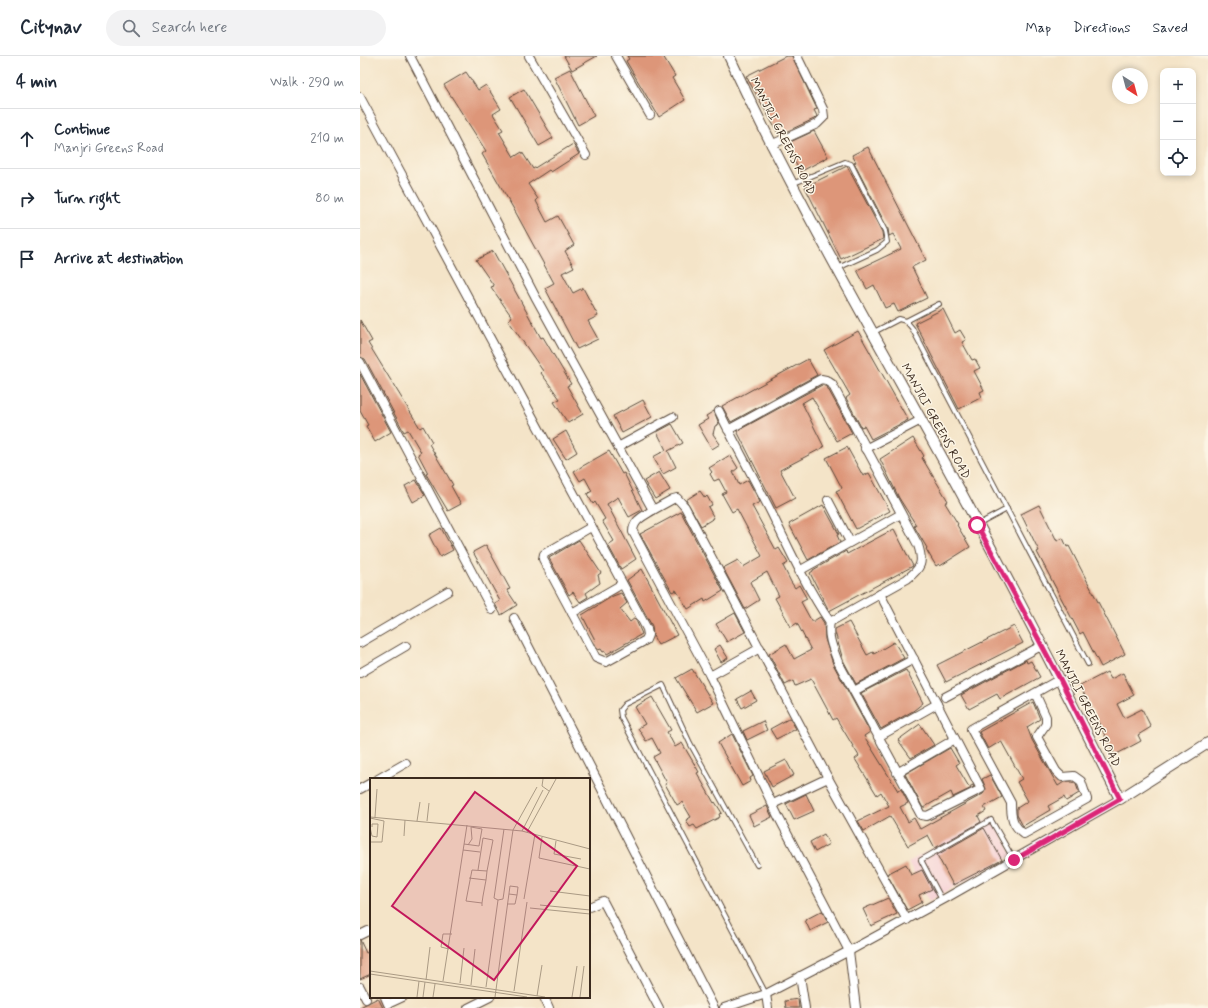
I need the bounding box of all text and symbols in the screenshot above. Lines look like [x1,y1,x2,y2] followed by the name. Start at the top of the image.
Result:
[106,10,386,46] search box
[20,15,82,40] text: Citynav
[120,17,142,39] icon: search
[152,18,227,38] text: Search here
[1025,19,1051,37] text: Map
[1073,19,1131,37] text: Directions
[1153,19,1188,37] text: Saved
[1112,68,1148,104] north arrow
[1160,68,1196,176] map controls
[1160,68,1196,104] button: +
[16,71,57,93] text: 4 min
[270,74,344,91] text: Walk · 290 m
[746,75,819,198] street label: MANJRI GREENS ROAD
[1160,104,1196,140] button: −
[54,120,110,140] text: Continue
[16,128,38,150] icon: ahead
[310,130,344,147] text: 210 m
[54,140,164,157] text: Manjri Greens Road
[1160,140,1196,176] button: locate
[16,188,38,210] icon: right
[54,189,121,209] text: Turn right
[315,190,344,207] text: 80 m
[16,248,38,270] icon: arrive
[54,249,183,269] text: Arrive at destination
[897,361,974,482] street label: MANJRI GREENS ROAD
[968,516,986,534] route start
[1051,647,1124,770] street label: MANJRI GREENS ROAD
[370,778,590,998] inset map
[1005,851,1023,869] route end

